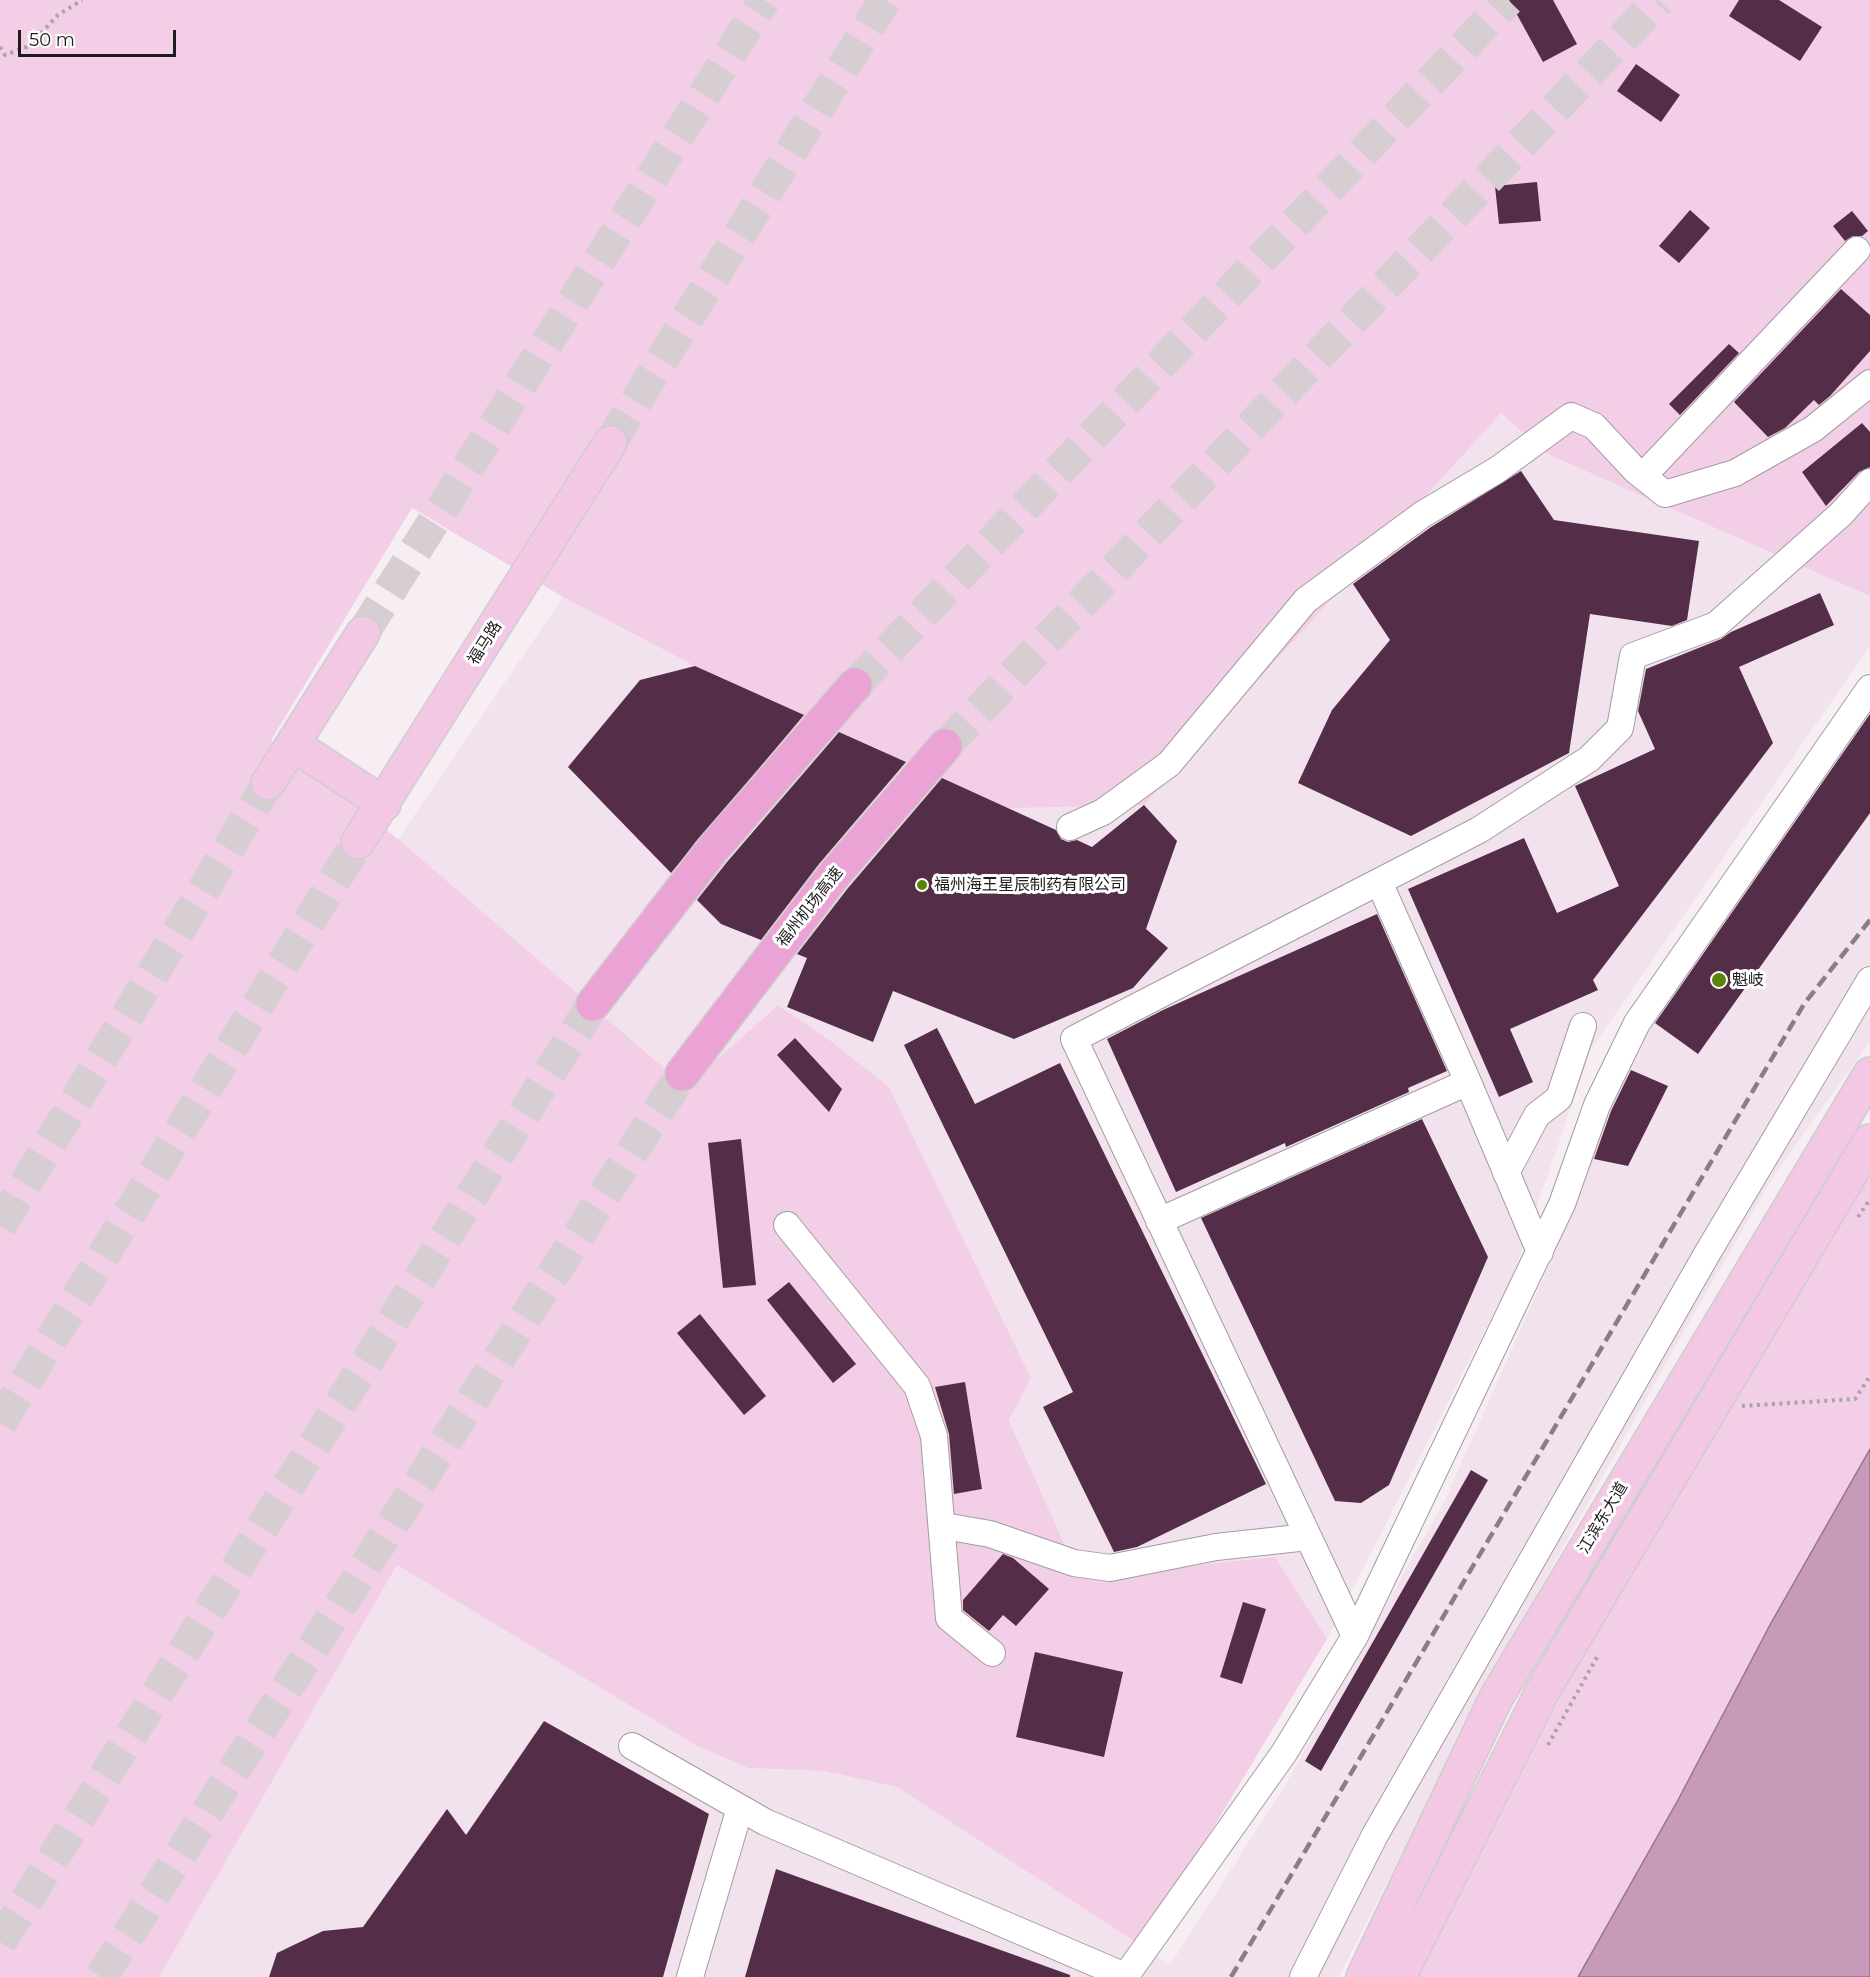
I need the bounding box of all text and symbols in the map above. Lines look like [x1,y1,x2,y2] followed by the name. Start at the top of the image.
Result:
[21,18,178,56] scale bar
[29,29,75,51] text: 50 m
[464,618,506,668] street label: 福马路
[773,863,847,951] street label: 福州机场高速
[934,875,1126,895] place label: 福州海王星辰制药有限公司
[915,878,929,892] marker: 福州海王星辰制药有限公司
[1732,970,1764,990] place label: 魁岐
[1710,971,1728,989] marker: 魁岐
[1574,1479,1632,1557] street label: 江滨东大道

